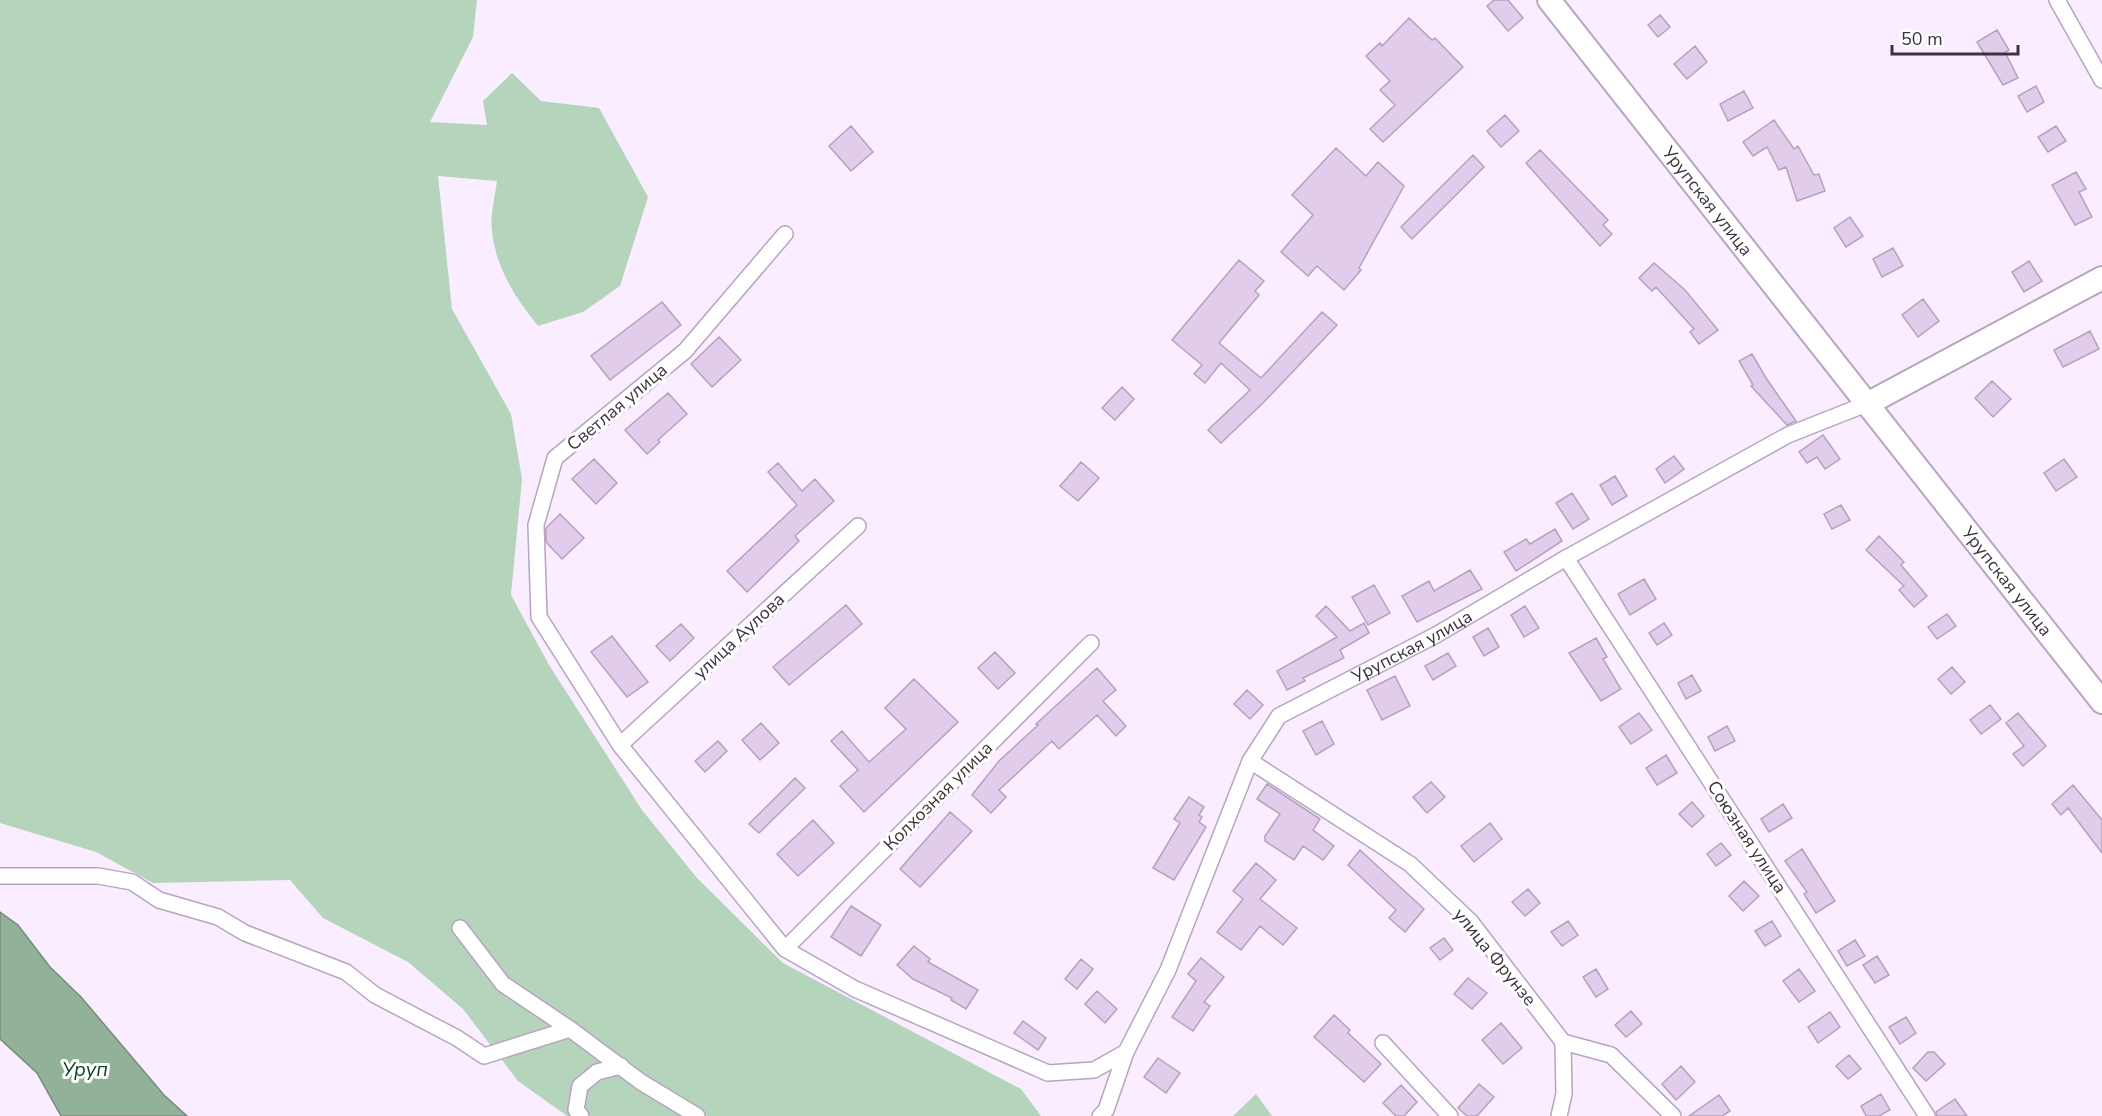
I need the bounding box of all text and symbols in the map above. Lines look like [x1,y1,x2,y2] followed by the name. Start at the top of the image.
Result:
[1892,18,2018,56] scale bar
[1901,27,1943,51] text: 50 m
[1656,140,1758,261] street label: Урупская улица
[562,358,672,456] street label: Светлая улица
[1956,521,2058,641] street label: Урупская улица
[688,587,790,685] street label: улица Аулова
[1347,604,1477,689] street label: Урупская улица
[878,736,998,856] street label: Колхозная улица
[1702,776,1792,898] street label: Союзная улица
[1448,903,1542,1011] street label: улица Фрунзе
[62,1056,108,1083] water label: Уруп

